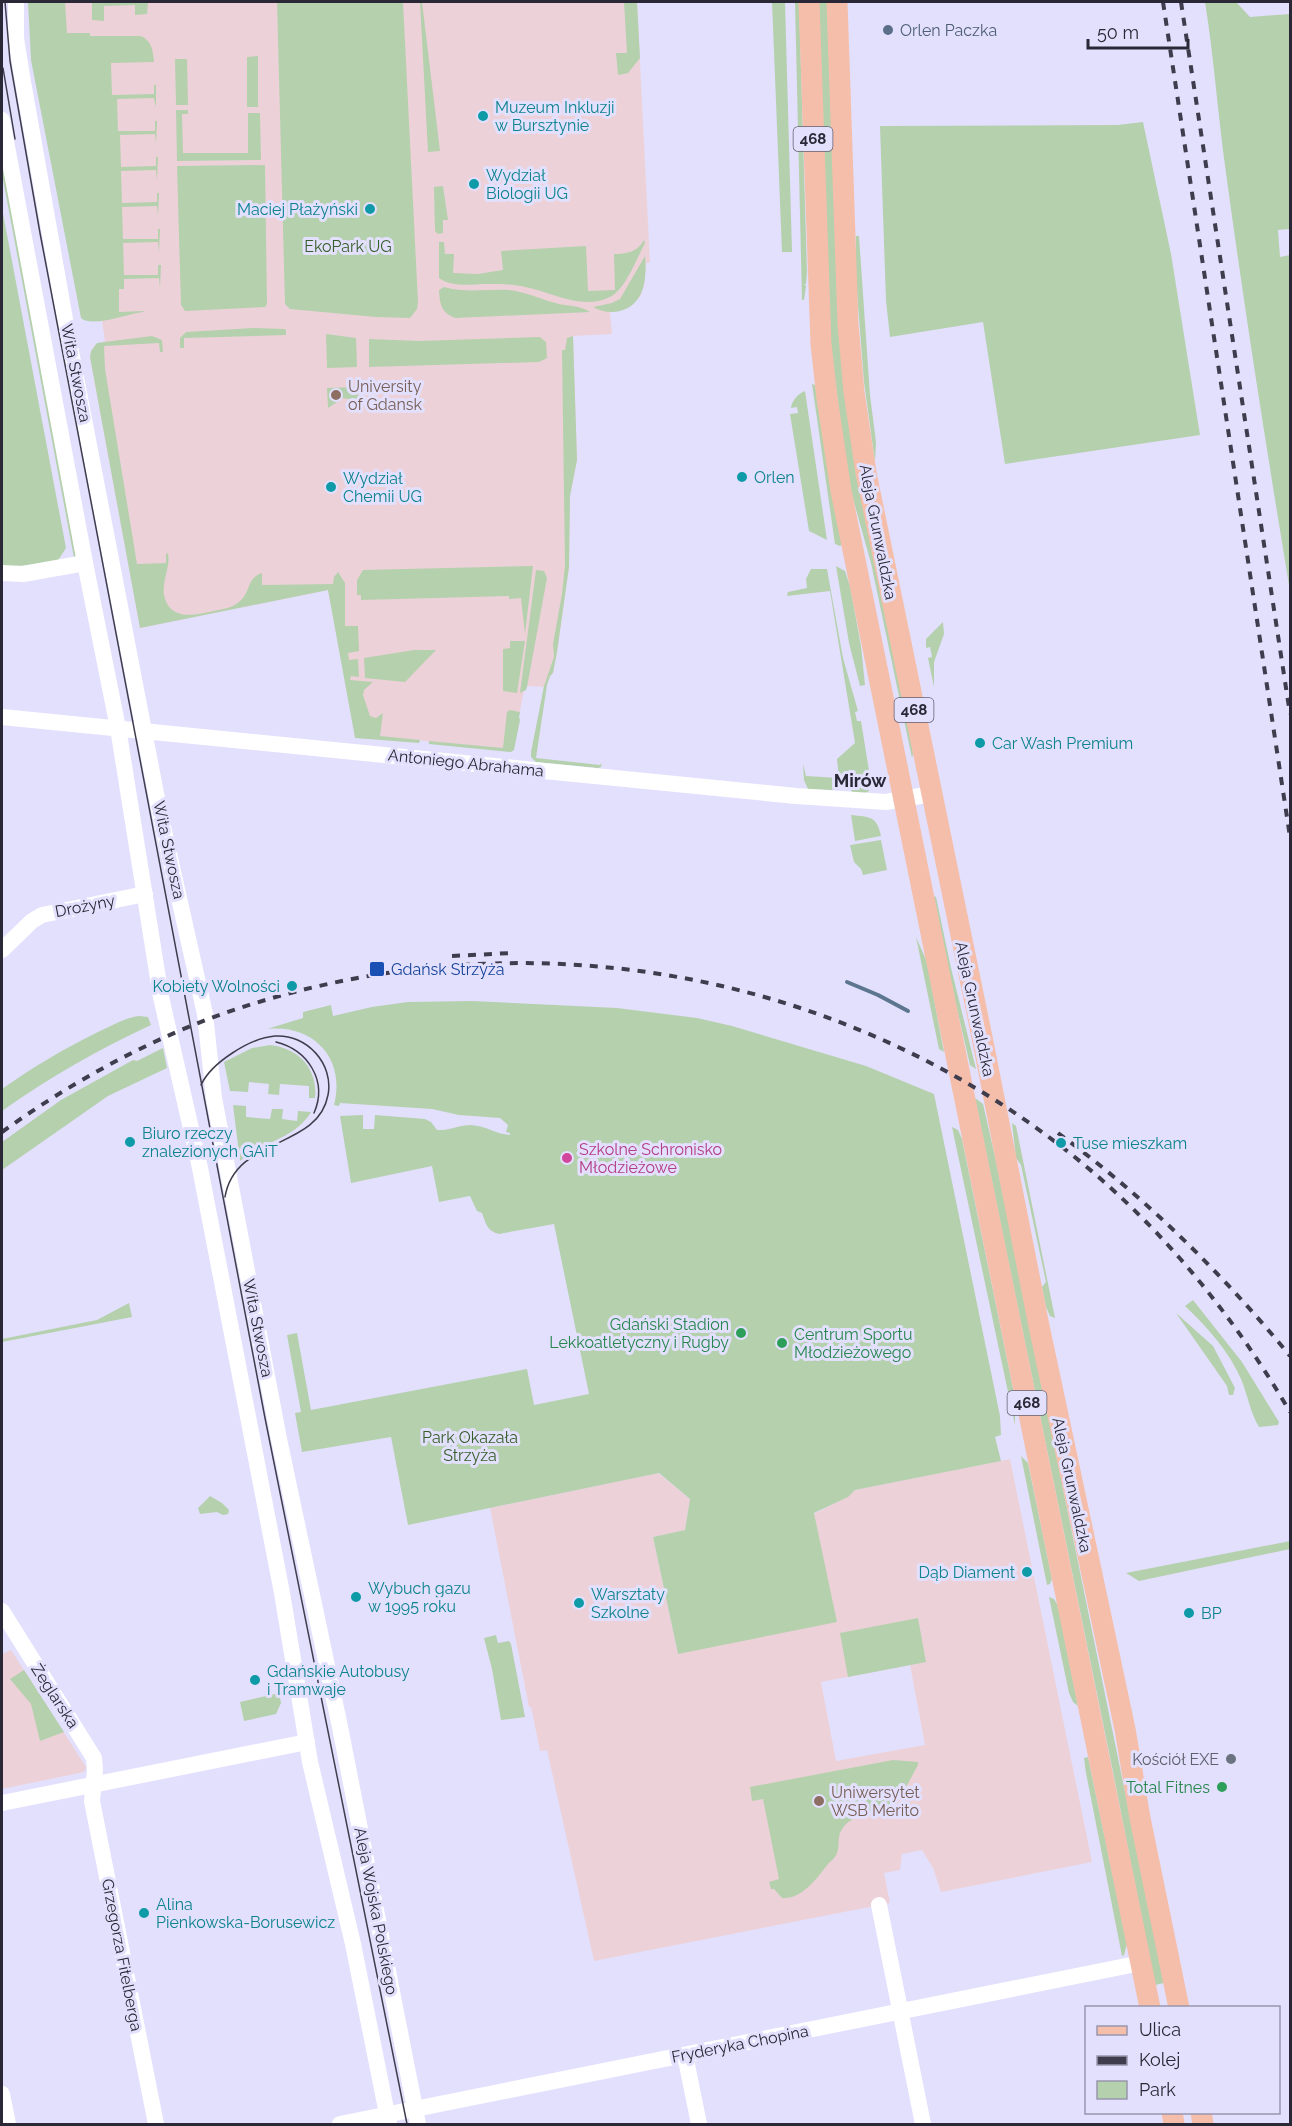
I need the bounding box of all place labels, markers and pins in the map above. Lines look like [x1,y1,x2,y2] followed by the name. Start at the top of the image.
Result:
[900,21,997,40] place label: Orlen Paczka
[881,23,895,37] marker: Orlen Paczka
[495,98,615,135] place label: Muzeum Inkluzji w Bursztynie
[476,109,490,123] marker: Muzeum Inkluzji w Bursztynie
[486,166,568,203] place label: Wydział Biologii UG
[467,177,481,191] marker: Wydział Biologii UG
[237,200,358,219] place label: Maciej Płażyński
[363,202,377,216] marker: Maciej Płażyński
[348,377,423,414] place label: University of Gdansk
[329,388,343,402] marker: University of Gdansk
[754,468,795,487] place label: Orlen
[343,469,422,506] place label: Wydział Chemii UG
[735,470,749,484] marker: Orlen
[324,480,338,494] marker: Wydział Chemii UG
[992,734,1133,753] place label: Car Wash Premium
[973,736,987,750] marker: Car Wash Premium
[368,960,386,978] marker: Gdańsk Strzyża
[391,960,504,979] place label: Gdańsk Strzyża
[152,977,280,996] place label: Kobiety Wolności
[285,979,299,993] marker: Kobiety Wolności
[142,1124,278,1161] place label: Biuro rzeczy znalezionych GAiT
[1073,1134,1187,1153] place label: Tuse mieszkam
[123,1135,137,1149] marker: Biuro rzeczy znalezionych GAiT
[1054,1136,1068,1150] marker: Tuse mieszkam
[579,1140,722,1177] place label: Szkolne Schronisko Młodzieżowe
[560,1151,574,1165] marker: Szkolne Schronisko Młodzieżowe
[549,1315,729,1352] place label: Gdański Stadion Lekkoatletyczny i Rugby
[794,1325,912,1362] place label: Centrum Sportu Młodzieżowego
[734,1326,748,1340] marker: Gdański Stadion Lekkoatletyczny i Rugby
[775,1336,789,1350] marker: Centrum Sportu Młodzieżowego
[919,1563,1016,1582] place label: Dąb Diament
[1020,1565,1034,1579] marker: Dąb Diament
[368,1579,471,1616] place label: Wybuch gazu w 1995 roku
[591,1585,665,1622] place label: Warsztaty Szkolne
[349,1590,363,1604] marker: Wybuch gazu w 1995 roku
[572,1596,586,1610] marker: Warsztaty Szkolne
[1201,1604,1222,1623] place label: BP
[1182,1606,1196,1620] marker: BP
[267,1662,410,1699] place label: Gdańskie Autobusy i Tramwaje
[248,1673,262,1687] marker: Gdańskie Autobusy i Tramwaje
[1132,1750,1219,1769] place label: Kościół EXE
[1224,1752,1238,1766] marker: Kościół EXE
[1126,1778,1210,1797] place label: Total Fitnes
[1215,1780,1229,1794] marker: Total Fitnes
[831,1783,920,1820] place label: Uniwersytet WSB Merito
[812,1794,826,1808] marker: Uniwersytet WSB Merito
[156,1895,335,1932] place label: Alina Pienkowska-Borusewicz
[137,1906,151,1920] marker: Alina Pienkowska-Borusewicz

